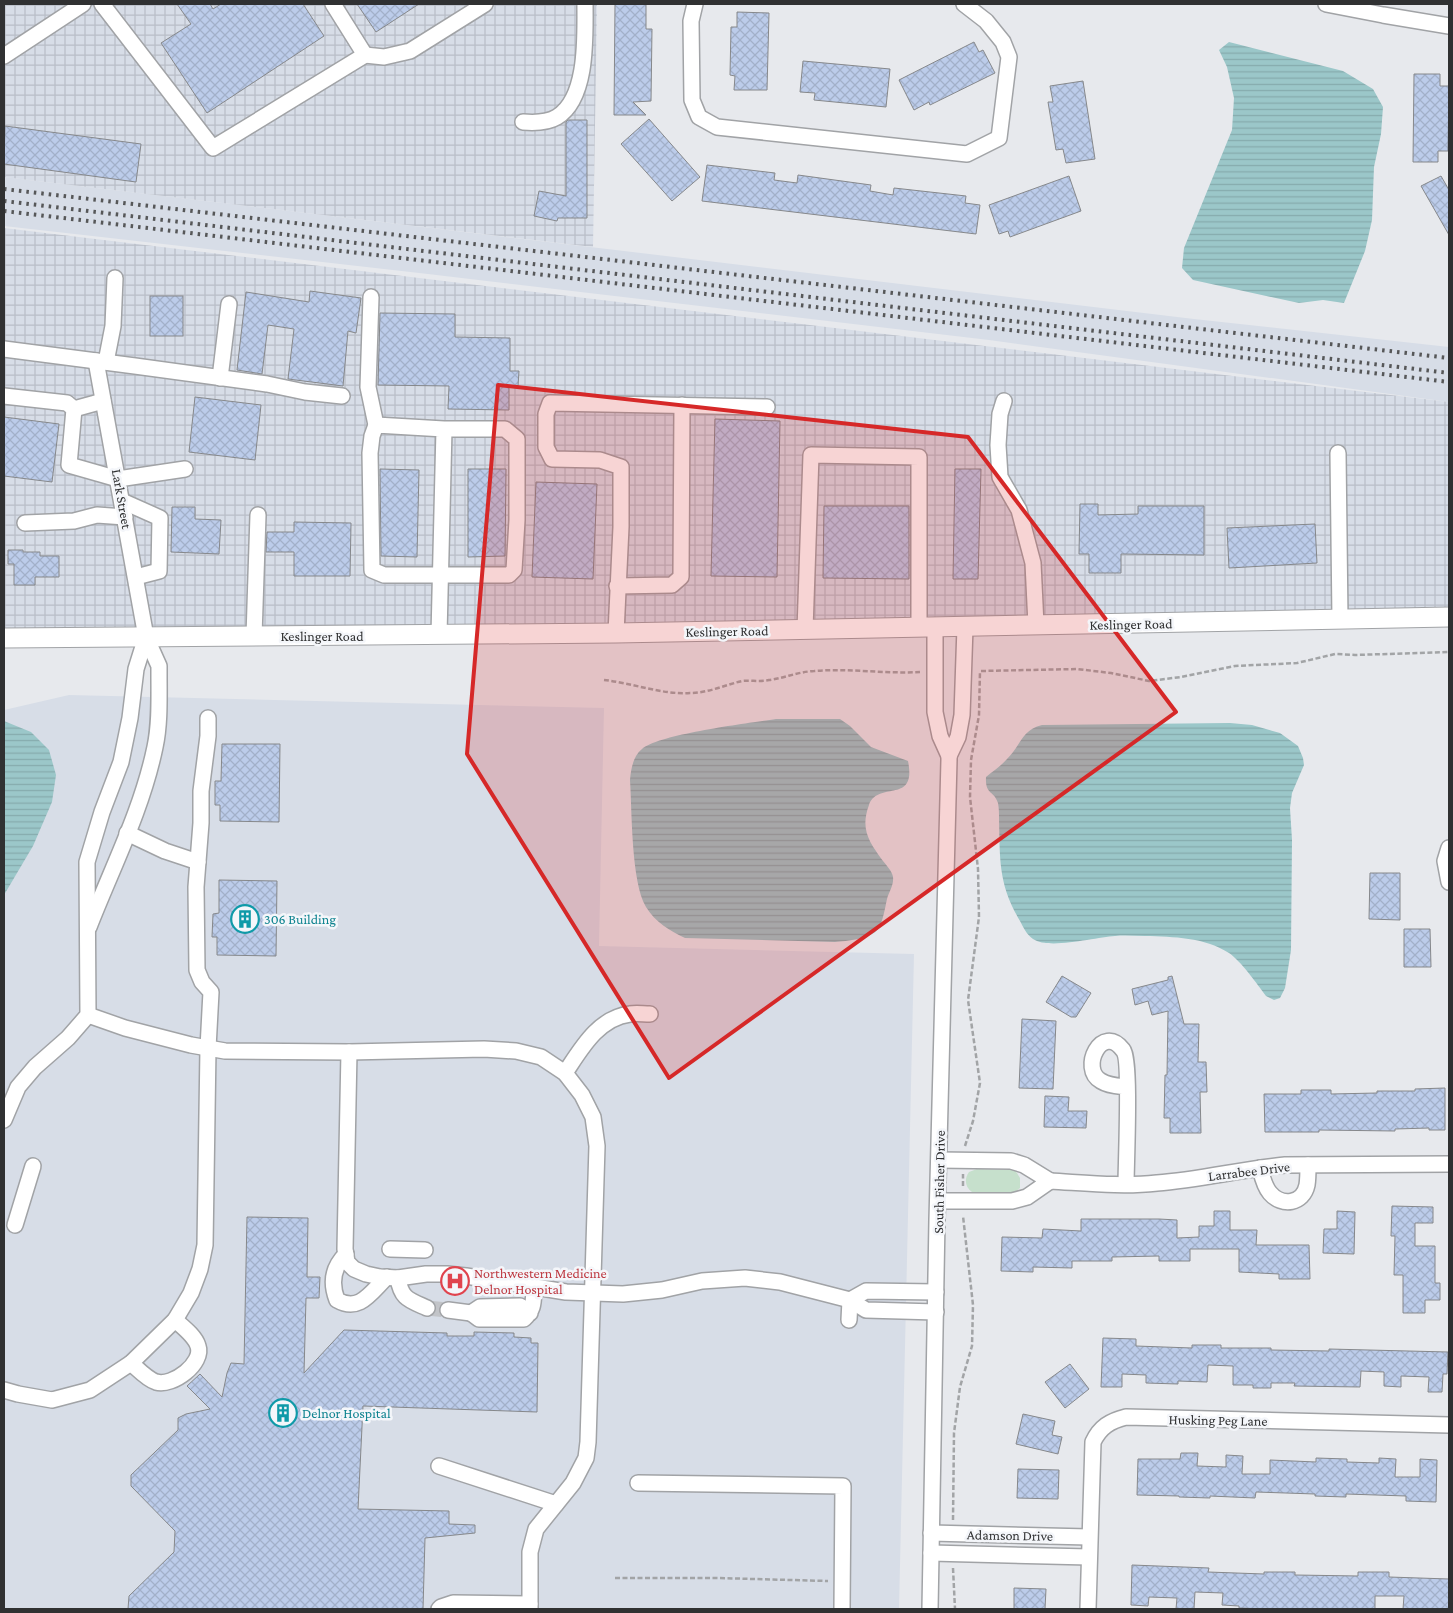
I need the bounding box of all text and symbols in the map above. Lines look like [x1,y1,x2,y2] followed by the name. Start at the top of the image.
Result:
[109,468,135,531] street label: Lark Street
[1089,615,1173,633] street label: Keslinger Road
[685,622,769,640] street label: Keslinger Road
[280,628,364,644] street label: Keslinger Road
[230,904,260,934] building icon: 306 Building
[264,911,336,927] place label: 306 Building
[930,1130,948,1234] street label: South Fisher Drive
[1207,1158,1291,1184] street label: Larrabee Drive
[474,1265,607,1297] place label: Northwestern Medicine Delnor Hospital
[440,1266,470,1296] hospital icon: Northwestern Medicine Delnor Hospital
[268,1398,298,1428] building icon: Delnor Hospital
[302,1405,391,1421] place label: Delnor Hospital
[1168,1411,1268,1429] street label: Husking Peg Lane
[967,1526,1053,1544] street label: Adamson Drive

